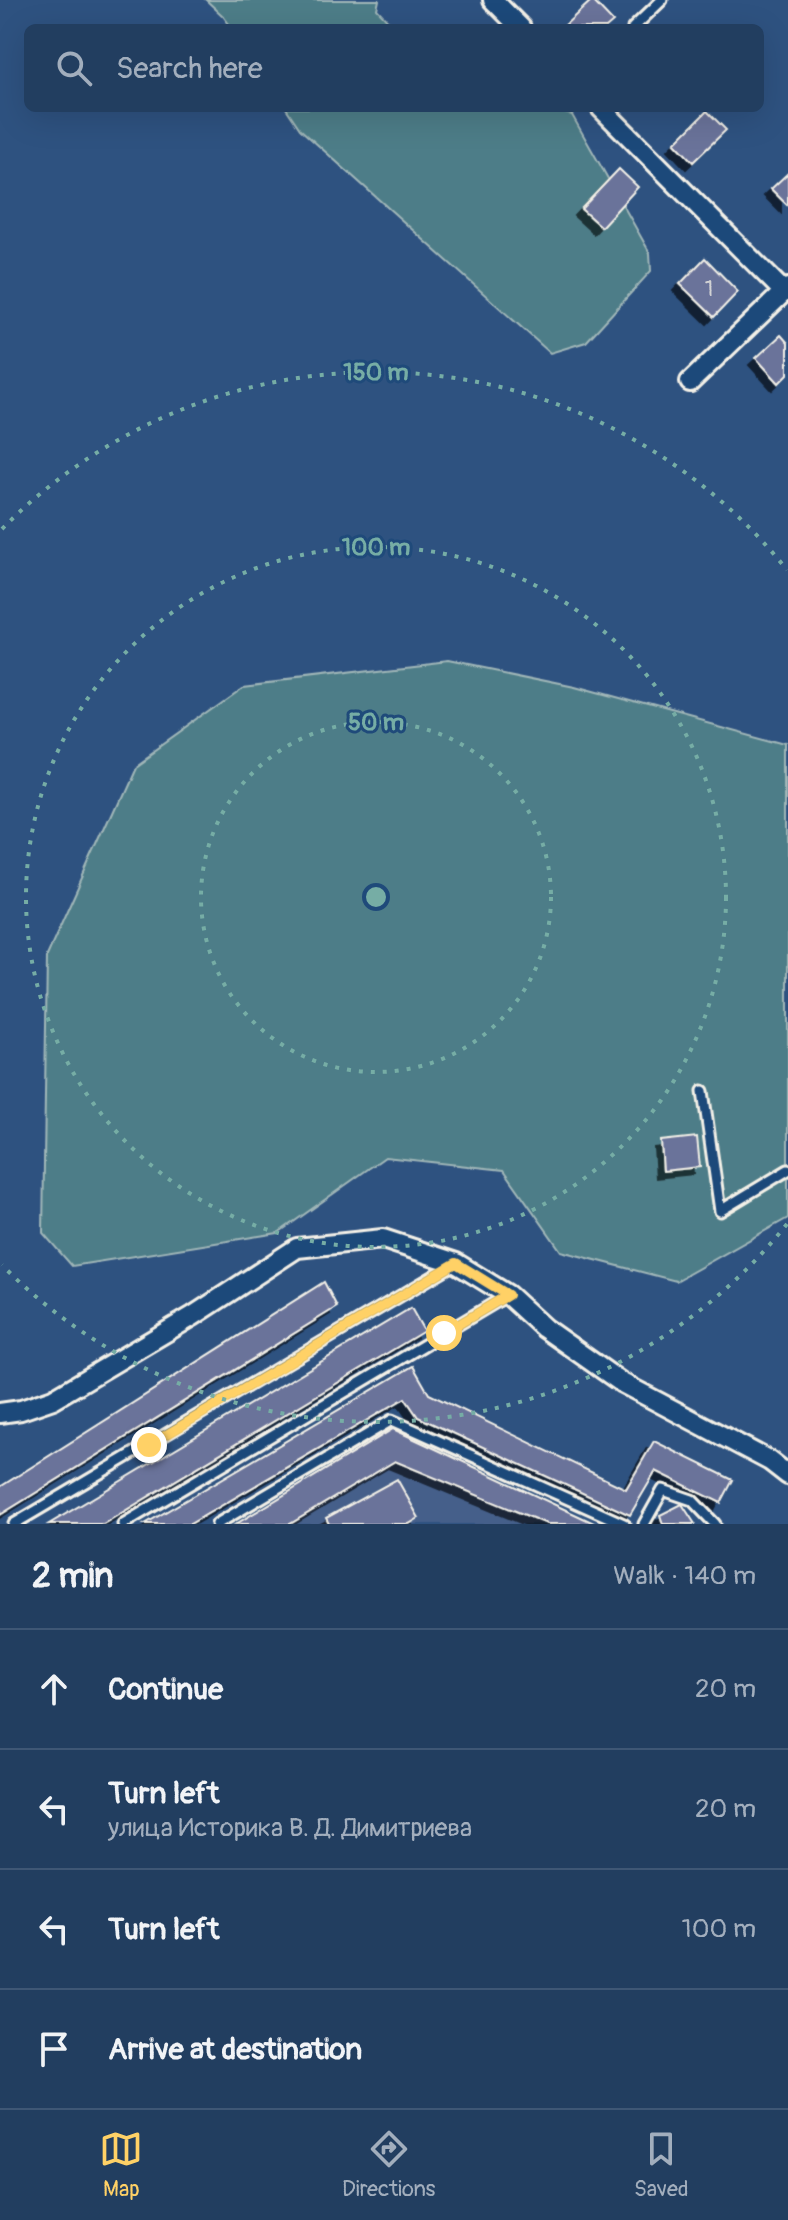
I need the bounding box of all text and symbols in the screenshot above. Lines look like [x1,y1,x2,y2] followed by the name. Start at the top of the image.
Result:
[24,24,764,112] search box
[52,46,96,90] icon: search
[116,50,263,87] text: Search here
[705,275,713,303] house number: 1
[343,358,409,387] text: 150 m
[342,533,410,562] text: 100 m
[348,708,404,737] text: 50 m
[362,883,390,911] centre of rings
[426,1315,462,1351] route start
[131,1427,167,1463] route end
[32,1555,114,1598] text: 2 min
[613,1560,756,1592] text: Walk · 140 m
[32,1667,76,1711] icon: ahead
[108,1671,223,1708] text: Continue
[695,1673,756,1705] text: 20 m
[108,1775,219,1812] text: Turn left
[32,1787,76,1831] icon: left
[695,1793,756,1825] text: 20 m
[108,1812,472,1844] text: улица Историка В. Д. Димитриева
[32,1907,76,1951] icon: left
[108,1911,219,1948] text: Turn left
[682,1913,756,1945] text: 100 m
[32,2027,76,2071] icon: arrive
[108,2031,362,2068] text: Arrive at destination
[99,2127,143,2203] tab: Map
[342,2127,435,2203] tab: Directions
[634,2127,689,2203] tab: Saved

